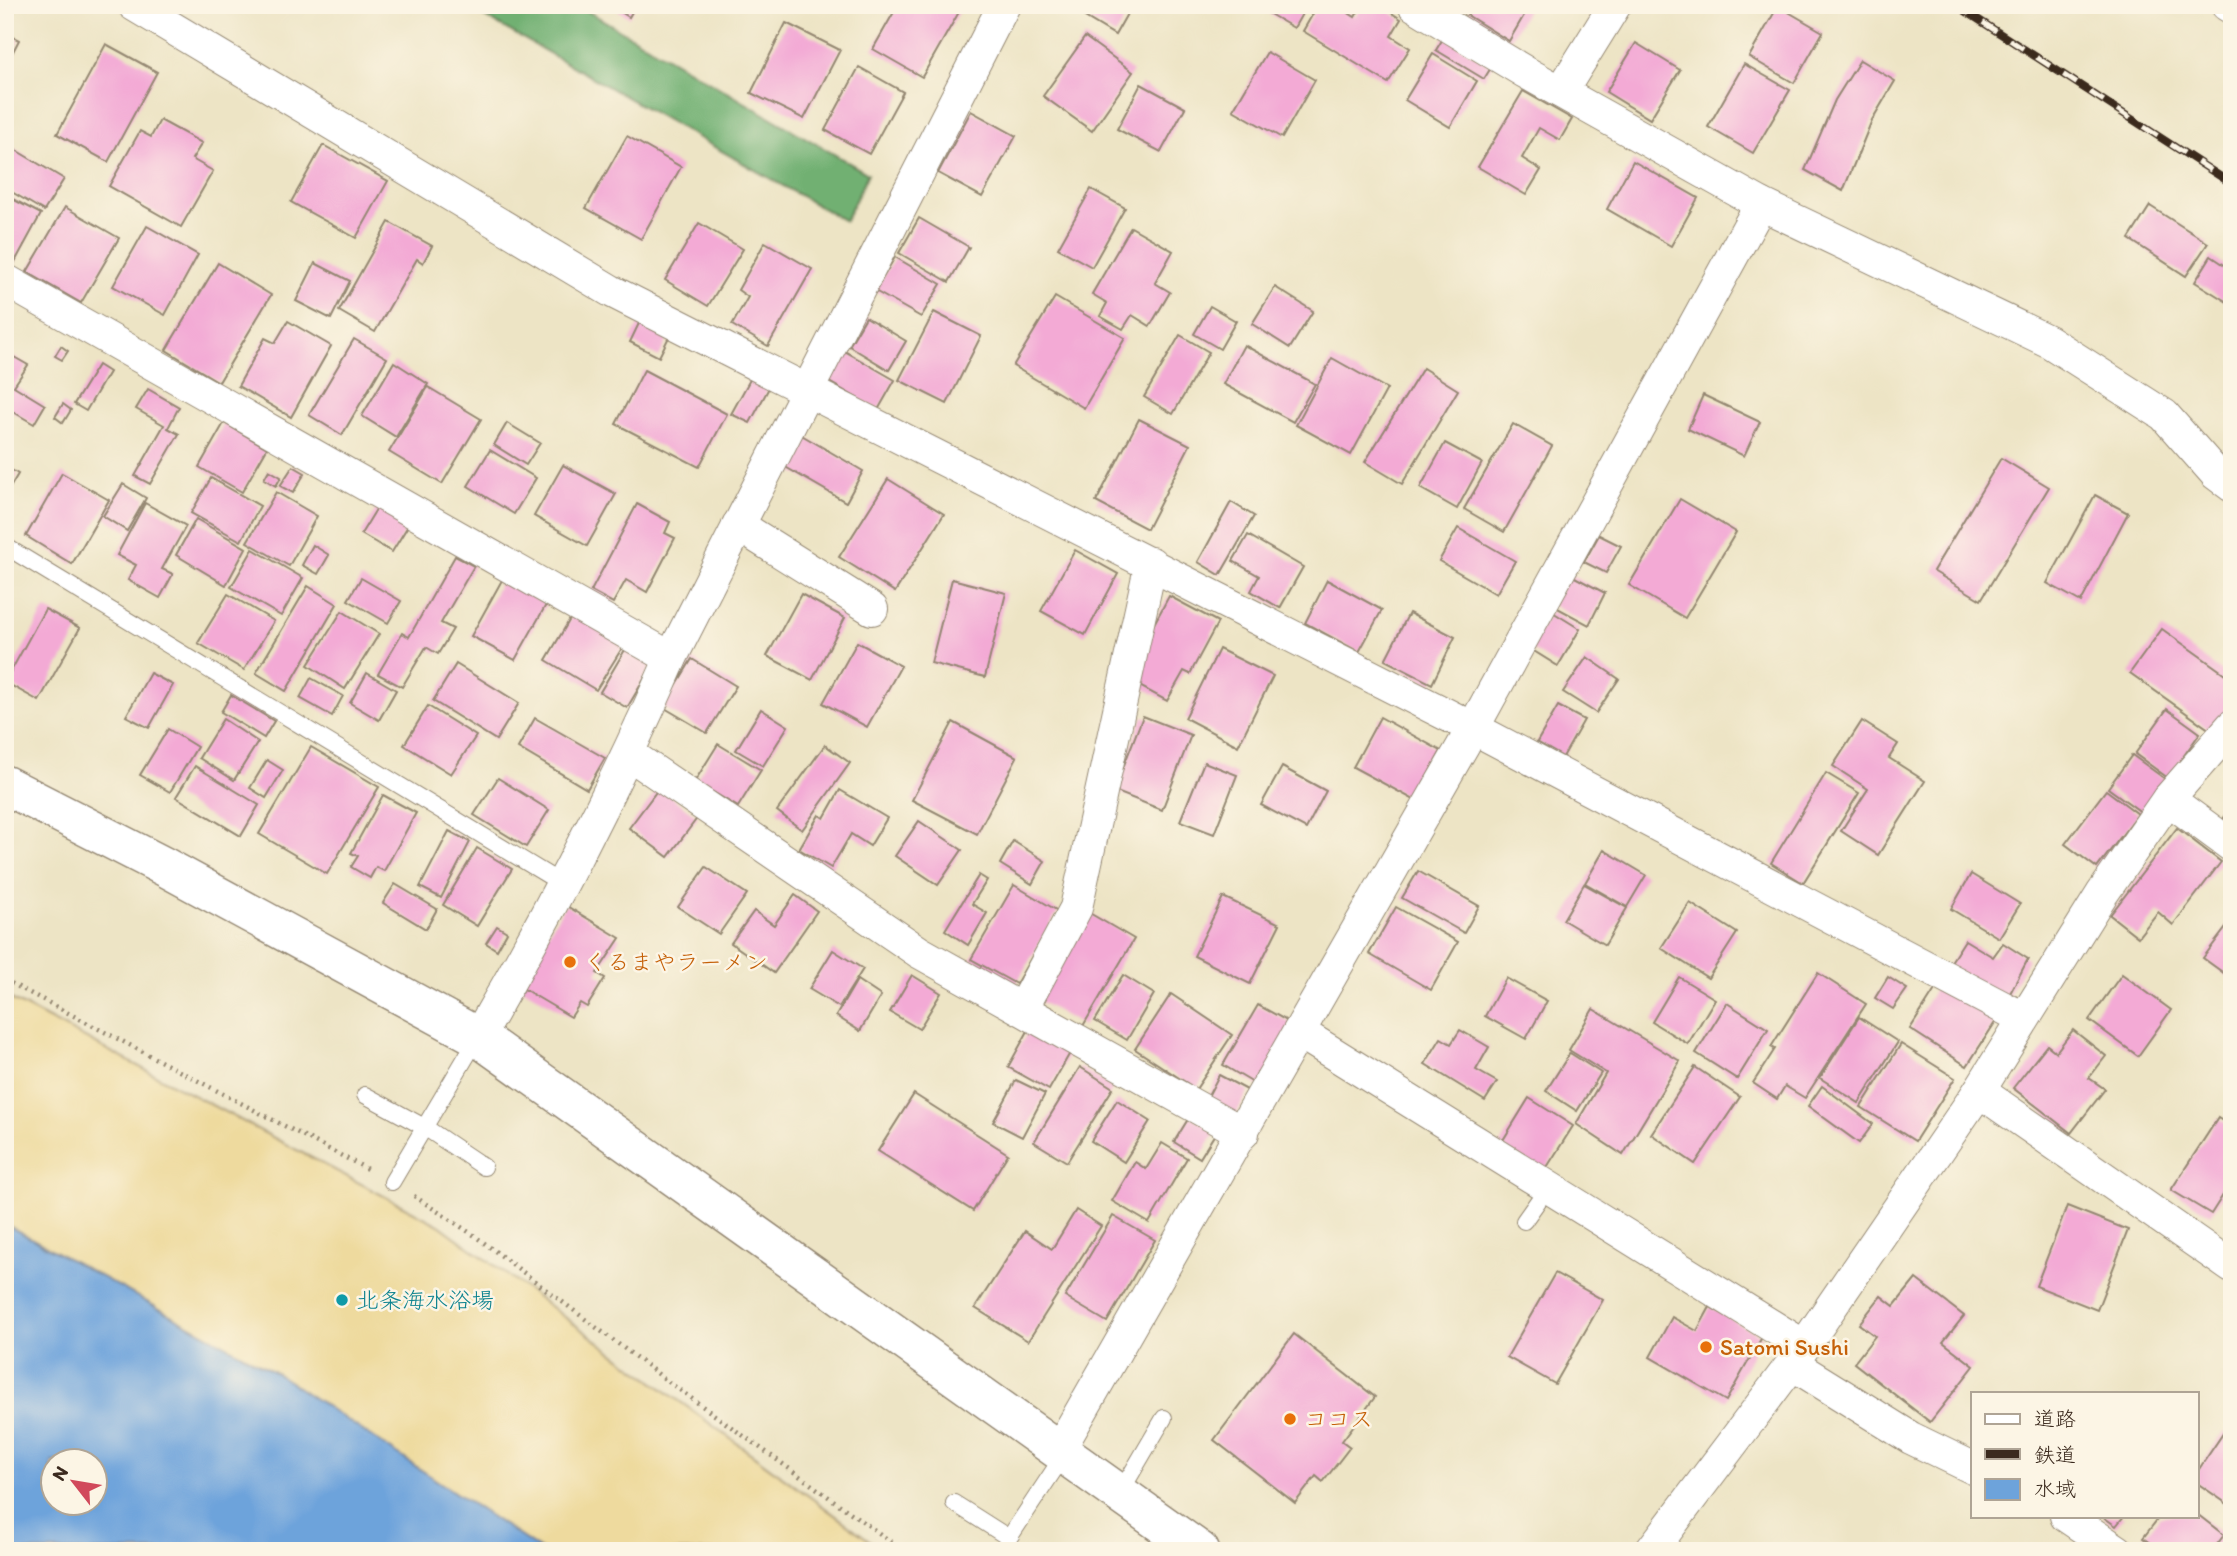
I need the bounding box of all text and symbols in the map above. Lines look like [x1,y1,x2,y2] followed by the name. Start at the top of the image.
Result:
[584,948,768,976] place label: くるまやラーメン
[562,954,578,970] marker: くるまやラーメン
[356,1286,494,1314] place label: 北条海水浴場
[334,1292,350,1308] marker: 北条海水浴場
[1720,1333,1849,1361] place label: Satomi Sushi
[1698,1339,1714,1355] marker: Satomi Sushi
[1971,1392,2198,1518] legend
[1304,1405,1373,1433] place label: ココス
[2034,1406,2076,1431] text: 道路
[1282,1411,1298,1427] marker: ココス
[2034,1442,2076,1467] text: 鉄道
[38,1448,108,1518] north arrow
[47,1462,73,1485] text: N
[2034,1476,2076,1501] text: 水域

